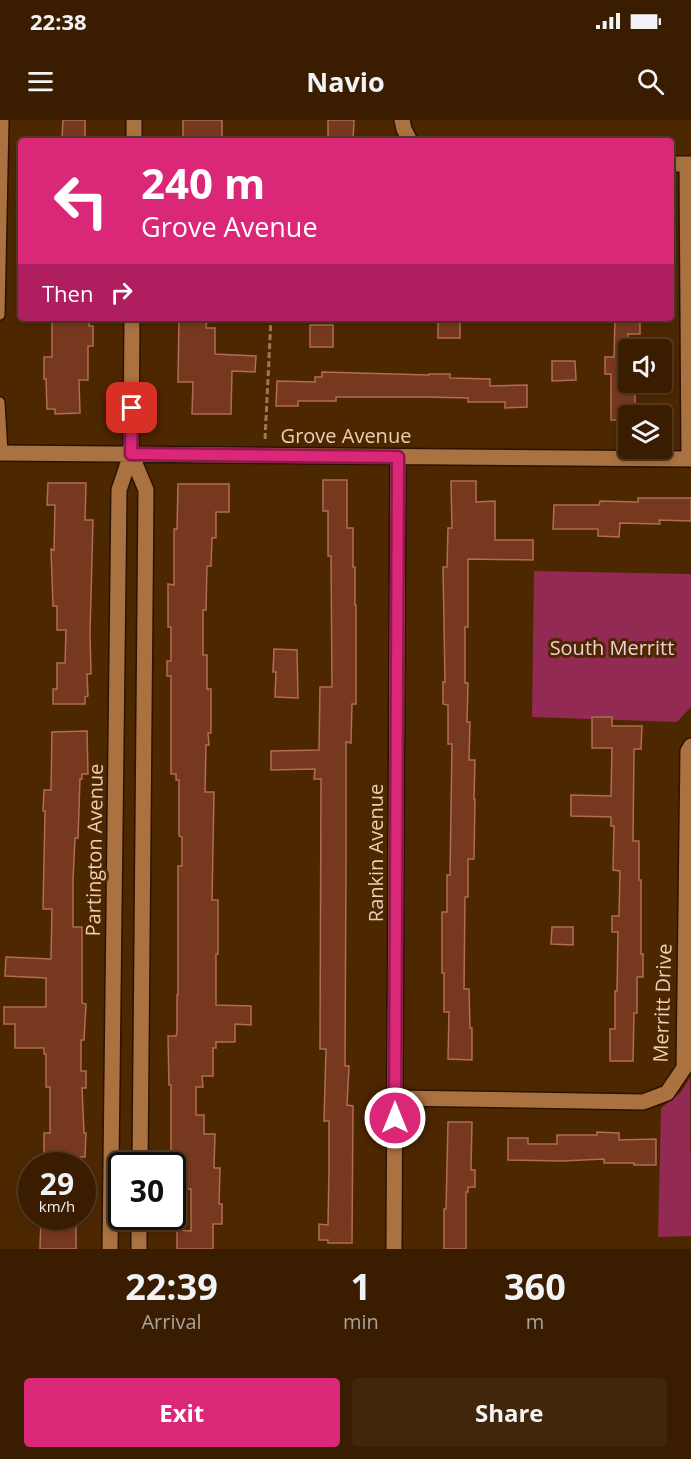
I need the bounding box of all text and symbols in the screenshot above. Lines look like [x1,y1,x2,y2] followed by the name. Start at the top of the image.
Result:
[30,6,87,36] text: 22:38
[306,63,385,100] text: Navio
[24,65,57,98] icon: menu
[634,65,667,98] icon: search
[141,154,265,211] text: 240 m
[42,162,120,240] icon: left
[141,208,318,245] text: Grove Avenue
[105,276,138,309] icon: right
[42,278,93,308] text: Then
[618,339,672,459] map controls
[618,339,672,393] button: sound
[106,382,157,433] pin
[115,391,148,424] icon: arrive
[618,405,672,459] button: layers
[281,422,411,449] street label: Grove Avenue
[550,634,674,661] park label: South Merritt
[79,763,109,937] street label: Partington Avenue
[362,784,389,922] street label: Rankin Avenue
[646,943,678,1063] street label: Merritt Drive
[363,1086,427,1150] position arrow
[108,1152,186,1230] speed limit sign: 30
[40,1163,74,1204] text: 29
[39,1196,75,1216] text: km/h
[125,1262,218,1311] text: 22:39
[351,1262,371,1311] text: 1
[504,1262,566,1311] text: 360
[141,1308,202,1335] text: Arrival
[343,1308,379,1335] text: min
[526,1308,544,1335] text: m
[24,1378,340,1447] button: Exit
[352,1378,667,1447] button: Share

